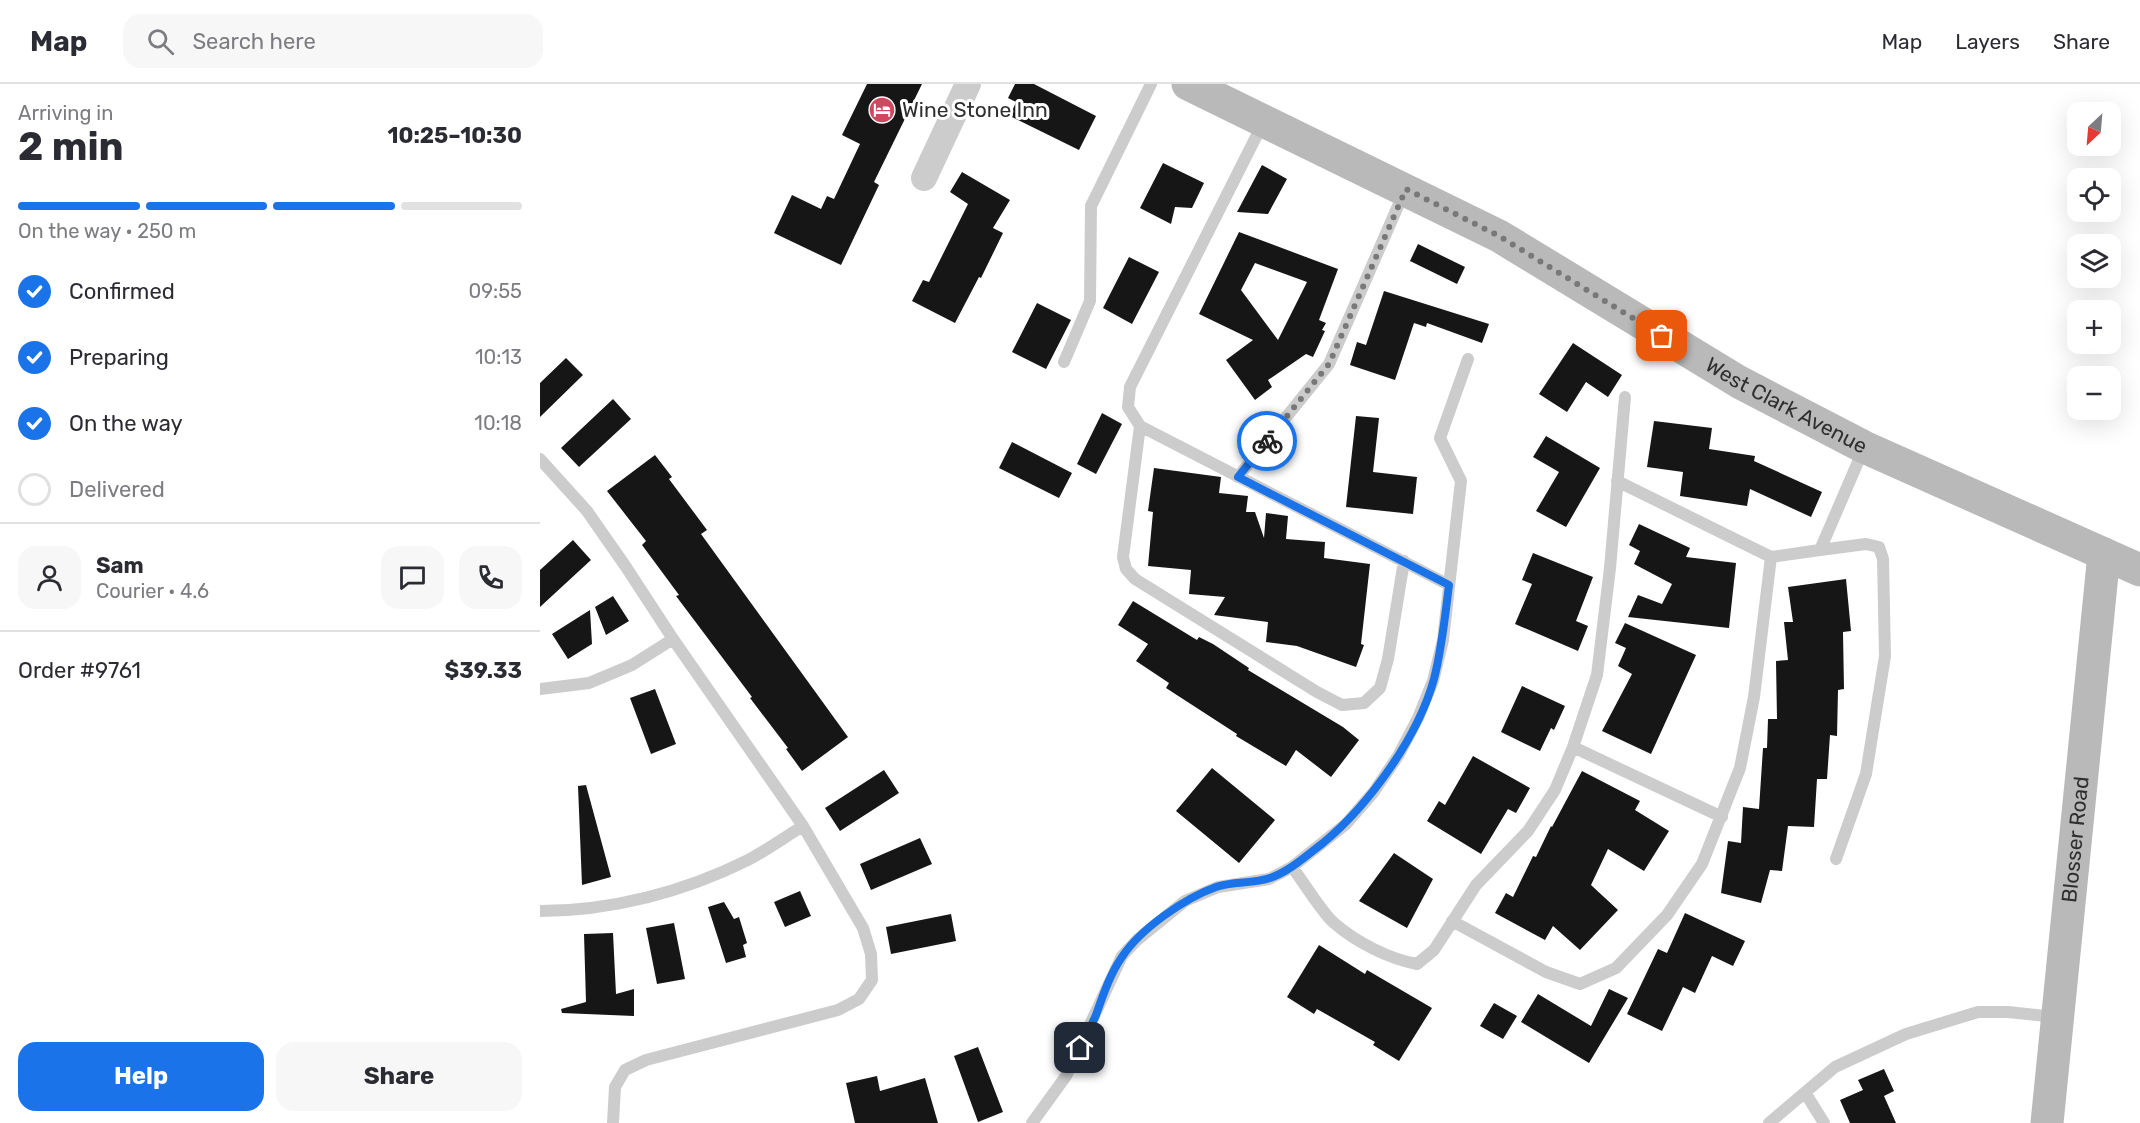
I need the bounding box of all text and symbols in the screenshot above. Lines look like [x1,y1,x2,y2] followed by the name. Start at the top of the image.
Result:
[123,14,543,68] search box
[30,25,87,58] text: Map
[144,25,177,58] icon: search
[192,28,316,55] text: Search here
[1881,29,1922,54] text: Map
[1955,29,2020,54] text: Layers
[2053,29,2110,54] text: Share
[867,95,897,125] hotel icon: Wine Stone Inn
[902,97,1048,122] place label: Wine Stone Inn
[18,101,113,125] text: Arriving in
[2067,102,2121,156] north arrow
[2067,102,2121,420] map controls
[388,122,522,149] text: 10:25–10:30
[18,124,124,170] text: 2 min
[2067,168,2121,222] button: locate
[18,219,196,243] text: On the way · 250 m
[2067,234,2121,288] button: layers
[18,275,51,308] icon: check
[69,278,175,305] text: Confirmed
[469,279,522,303] text: 09:55
[2067,300,2121,354] button: +
[1636,310,1687,361] pin
[1645,319,1678,352] icon: bag
[18,341,51,374] icon: check
[69,344,169,371] text: Preparing
[475,345,522,369] text: 10:13
[1701,352,1872,459] street label: West Clark Avenue
[2067,366,2121,420] button: −
[18,407,51,440] icon: check
[69,410,183,437] text: On the way
[474,411,522,435] text: 10:18
[1237,411,1297,471] courier
[1251,425,1284,458] icon: bike
[69,476,165,503] text: Delivered
[18,546,81,609] button: person
[381,546,444,609] button: chat
[459,546,522,609] button: phone
[96,552,144,579] text: Sam
[96,579,209,603] text: Courier · 4.6
[18,657,141,684] text: Order #9761
[445,657,522,684] text: $39.33
[2056,775,2094,904] street label: Blosser Road
[1054,1022,1105,1073] pin
[1063,1031,1096,1064] icon: home
[18,1042,264,1111] button: Help
[276,1042,522,1111] button: Share

